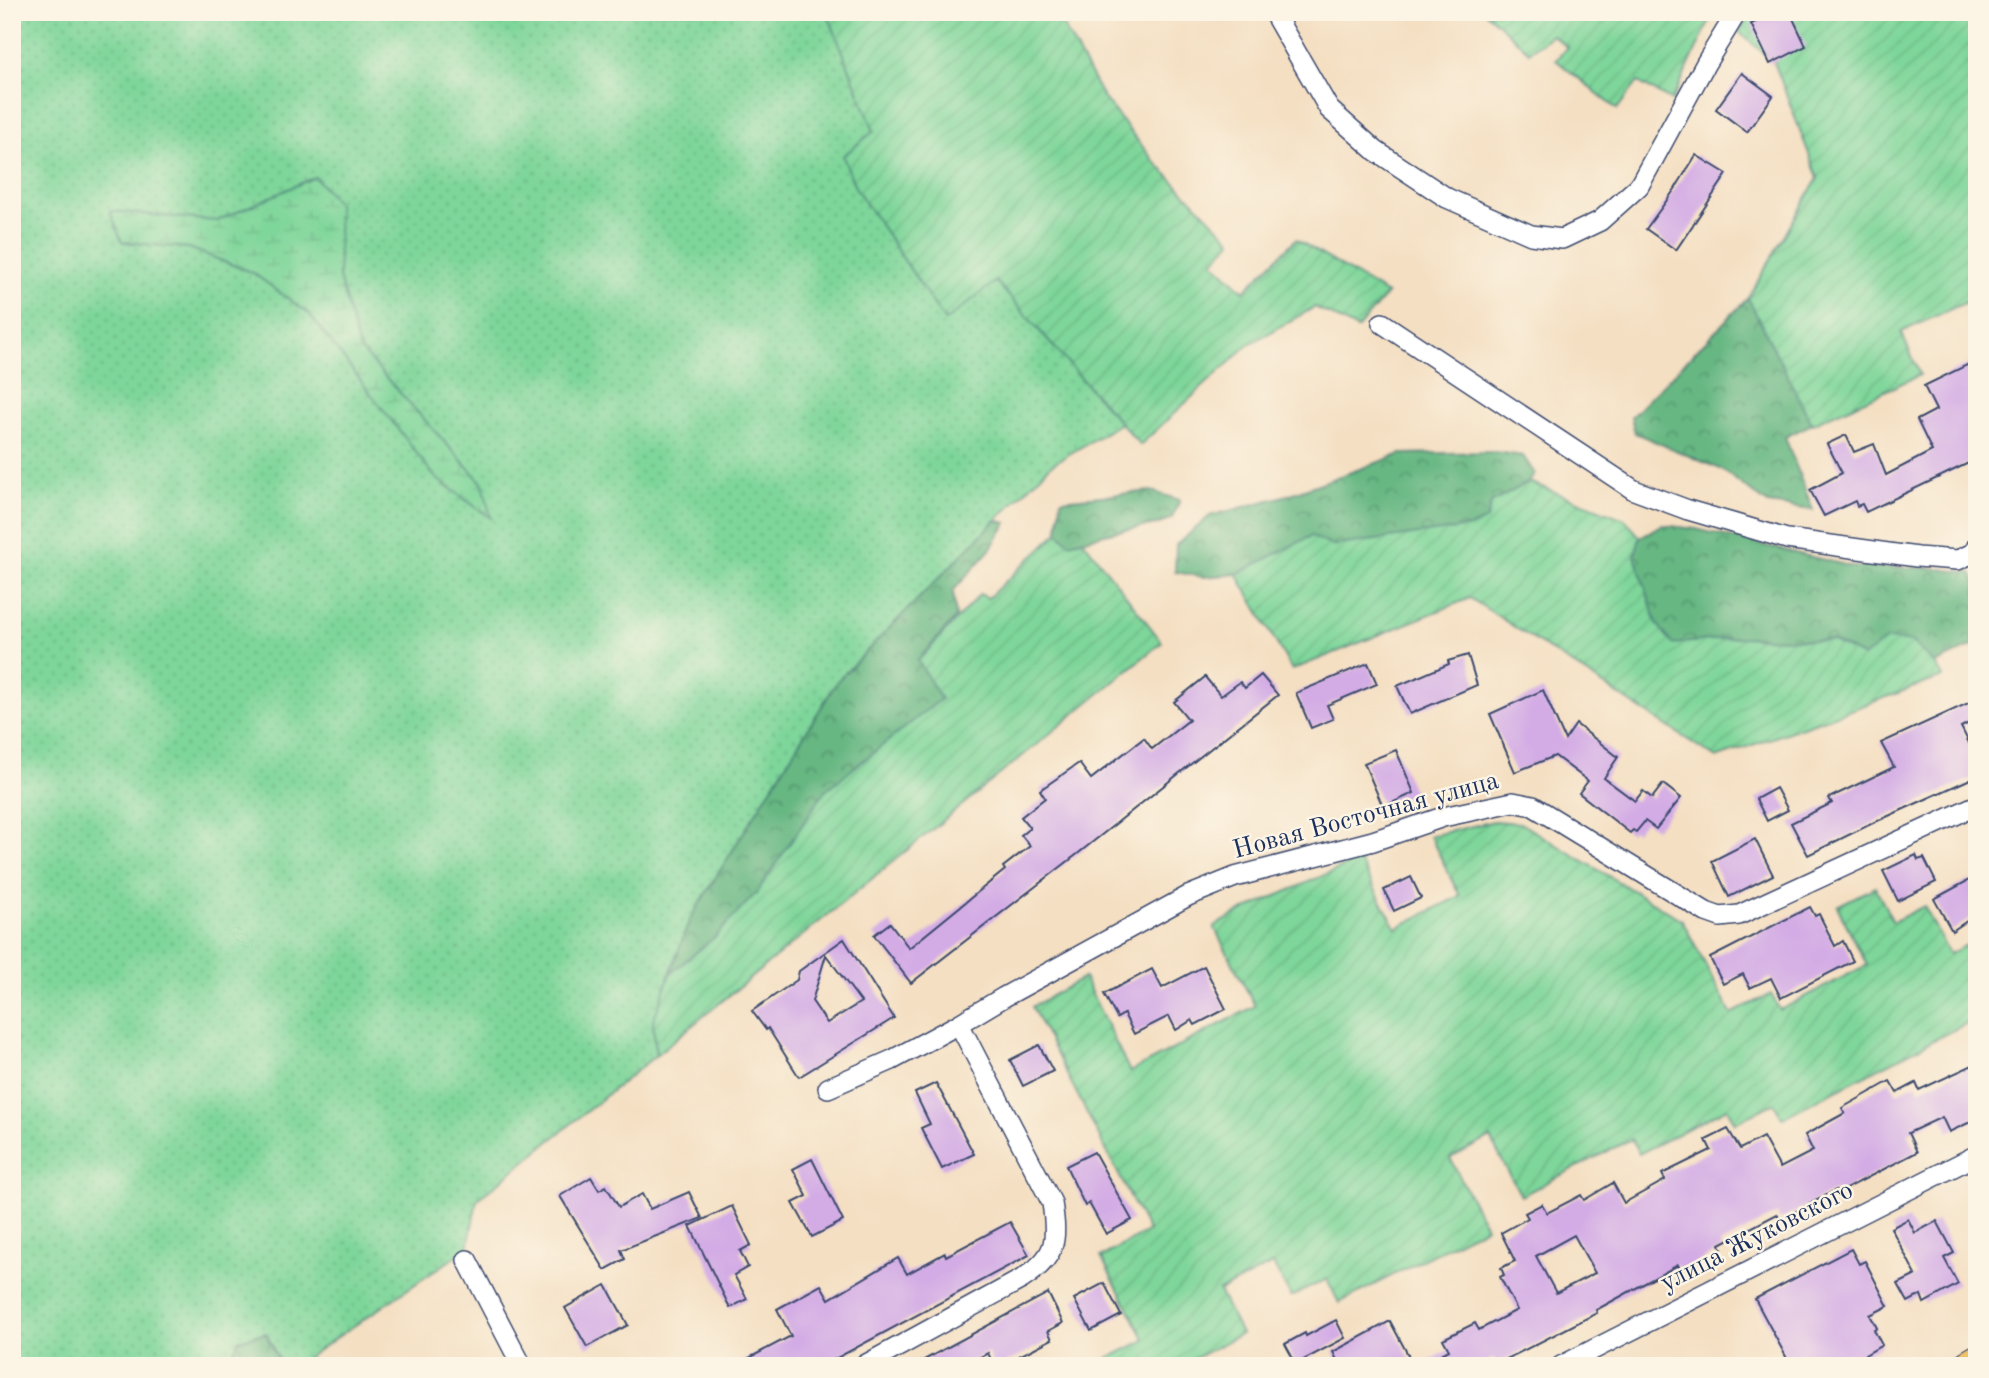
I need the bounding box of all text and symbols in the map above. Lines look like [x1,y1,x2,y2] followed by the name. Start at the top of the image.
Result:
[1230,768,1502,864] street label: Новая Восточная улица
[1656,1177,1858,1297] street label: улица Жуковского

